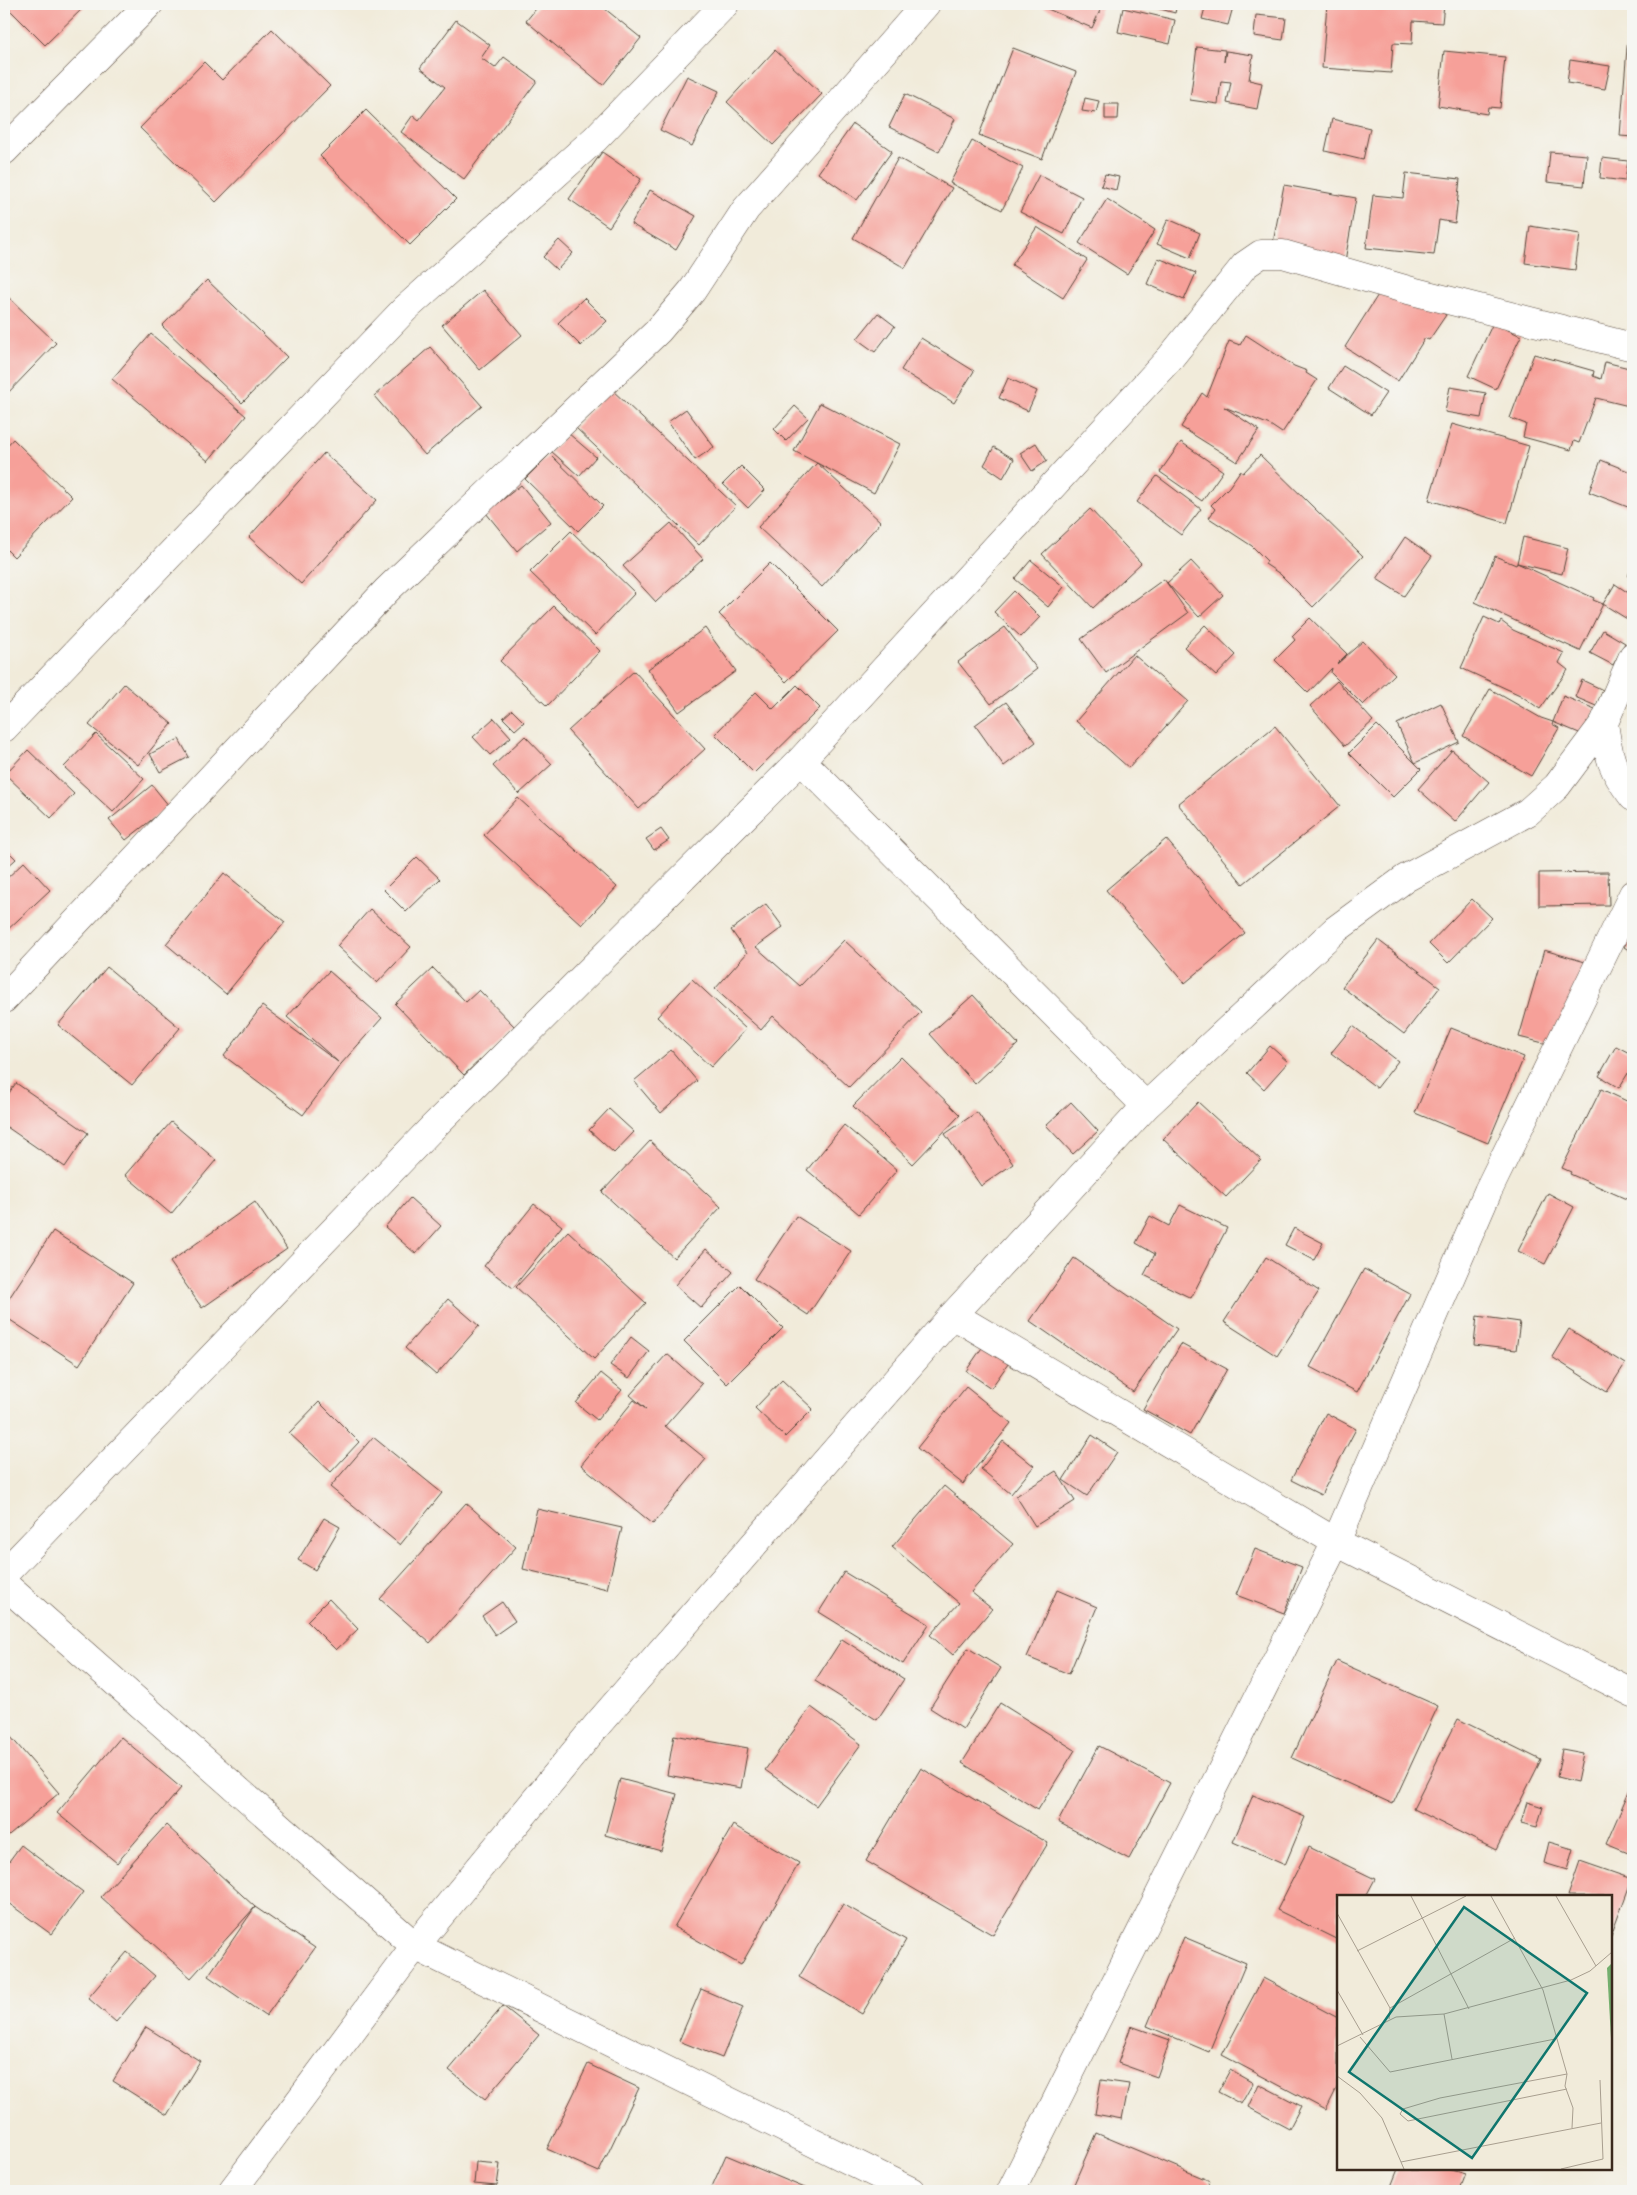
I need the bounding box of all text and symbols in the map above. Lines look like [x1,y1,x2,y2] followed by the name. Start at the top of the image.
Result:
[1337,1895,1612,2170] inset map

